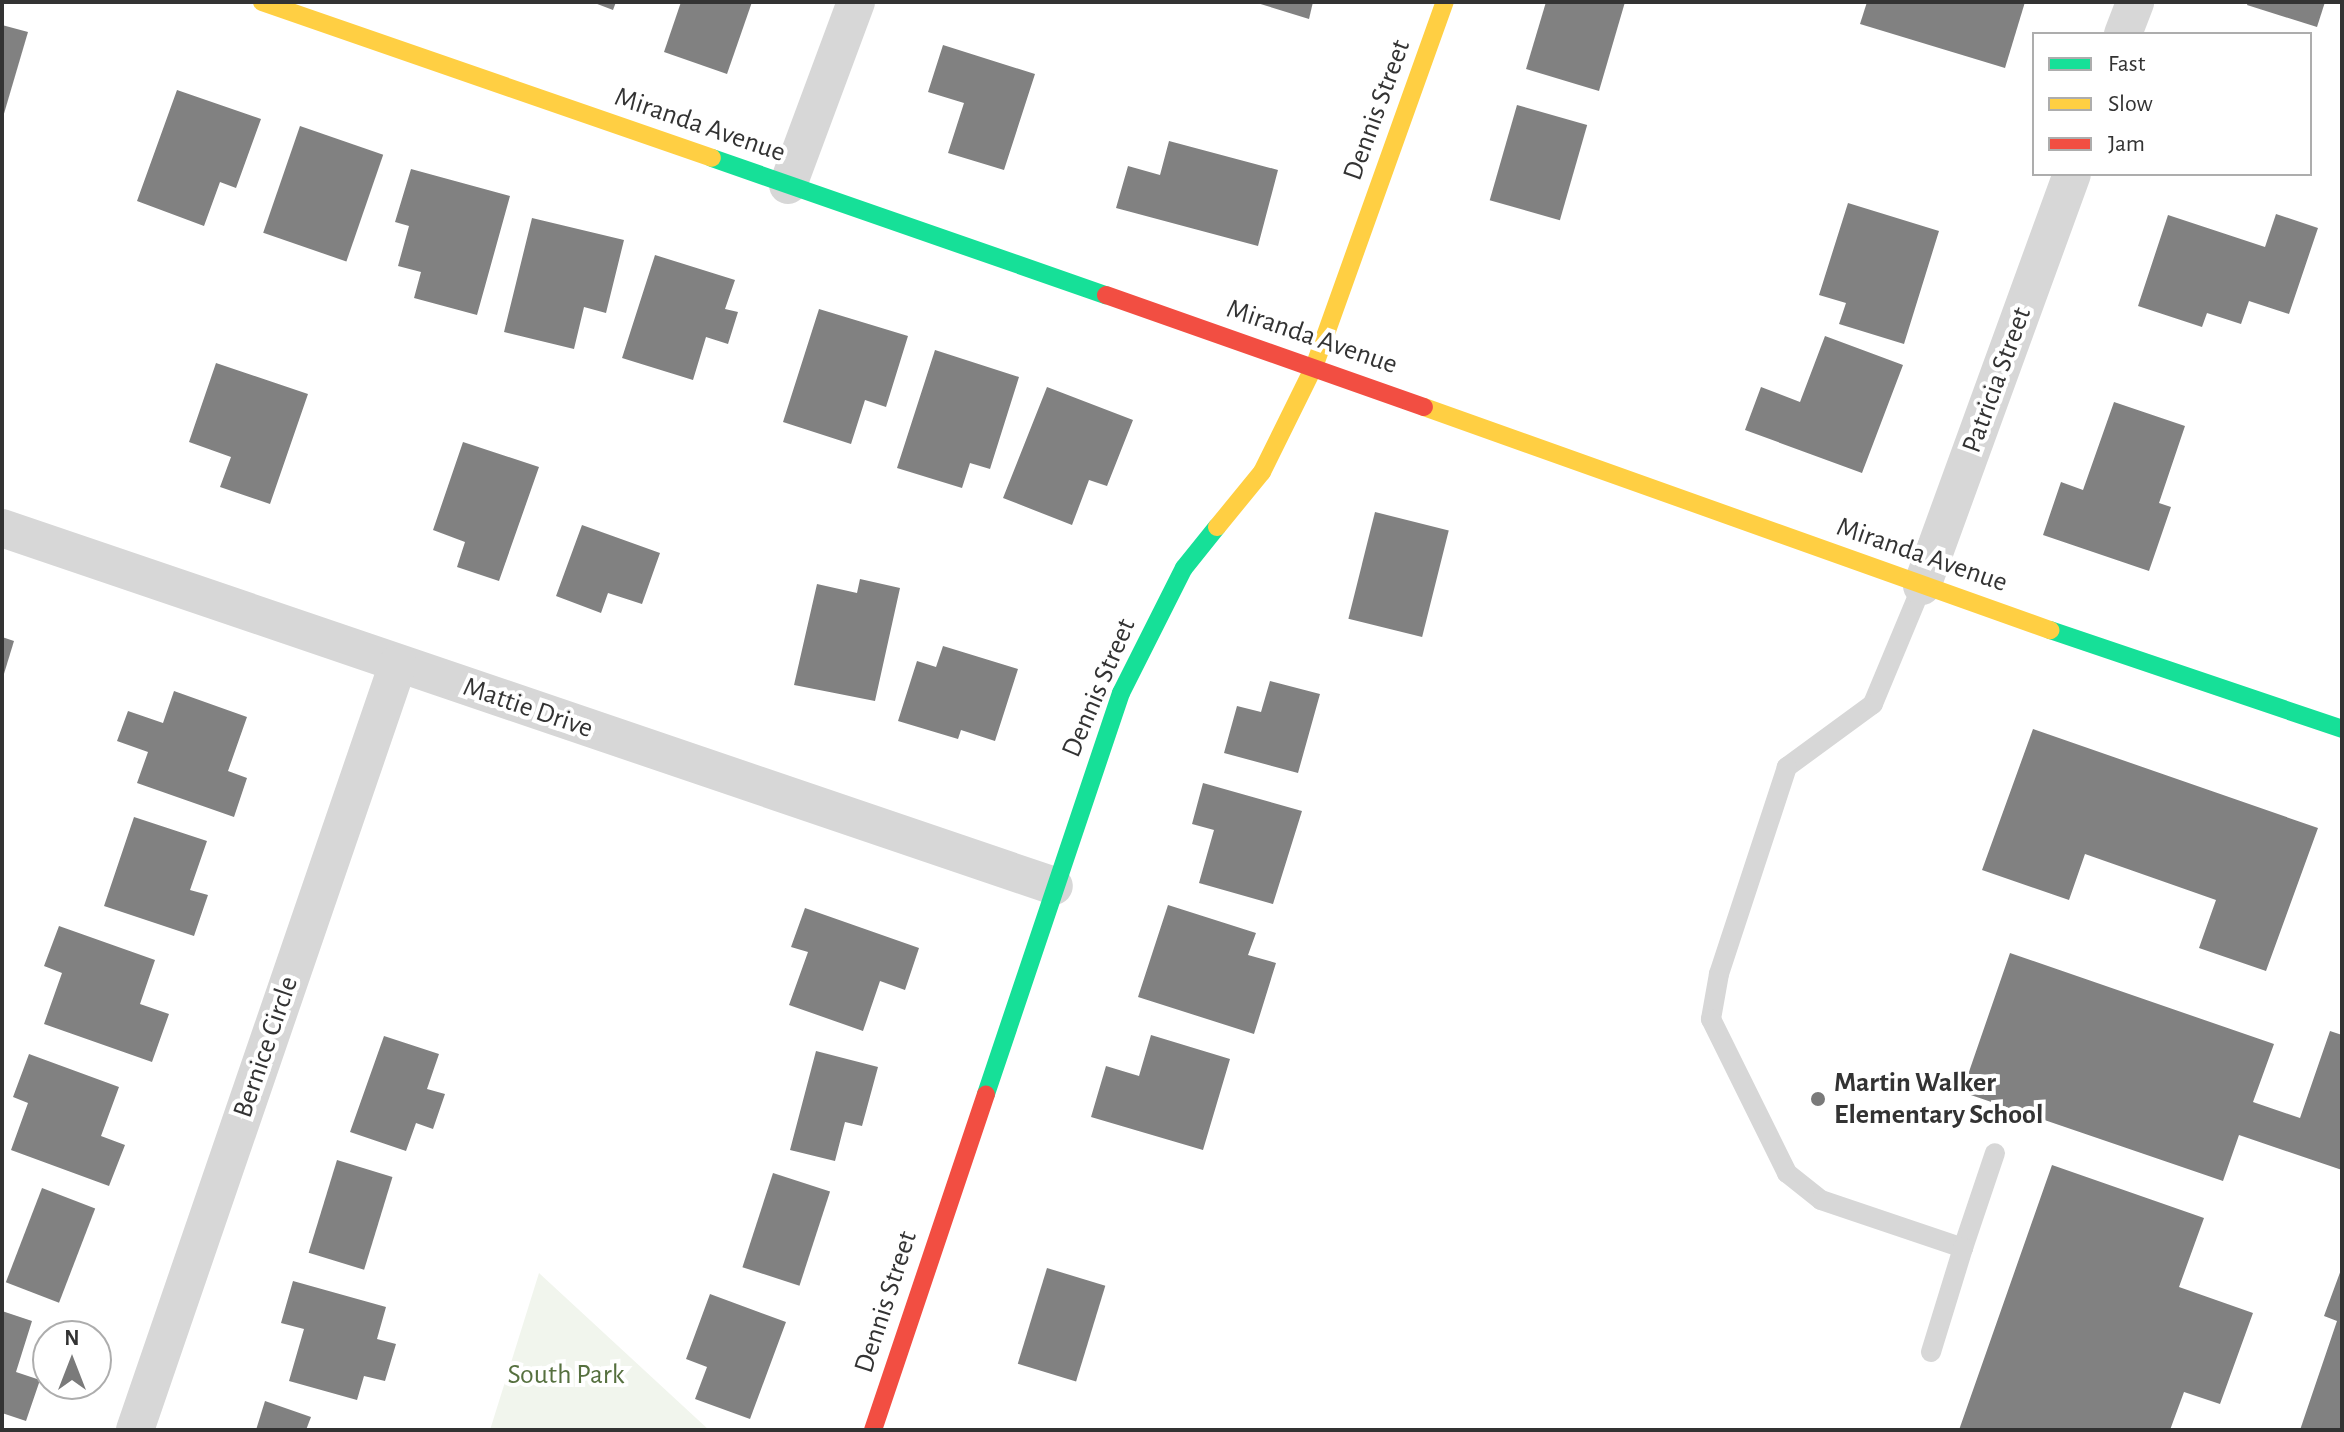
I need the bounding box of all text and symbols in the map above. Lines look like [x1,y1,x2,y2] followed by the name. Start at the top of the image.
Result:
[2032,32,2312,176] legend
[1336,35,1418,185] street label: Dennis Street
[2108,52,2145,76] text: Fast
[610,80,790,170] street label: Miranda Avenue
[2108,92,2153,116] text: Slow
[2108,132,2145,156] text: Jam
[1222,292,1402,382] street label: Miranda Avenue
[1955,303,2039,457] street label: Patricia Street
[1832,510,2012,600] street label: Miranda Avenue
[1055,614,1143,762] street label: Dennis Street
[459,670,597,746] street label: Mattie Drive
[226,972,306,1122] street label: Bernice Circle
[1834,1066,2043,1132] place label: Martin Walker Elementary School
[1809,1090,1827,1108] marker: Martin Walker Elementary School
[847,1227,925,1377] street label: Dennis Street
[32,1320,112,1400] north arrow
[64,1327,80,1349] text: N
[507,1358,625,1392] park label: South Park

